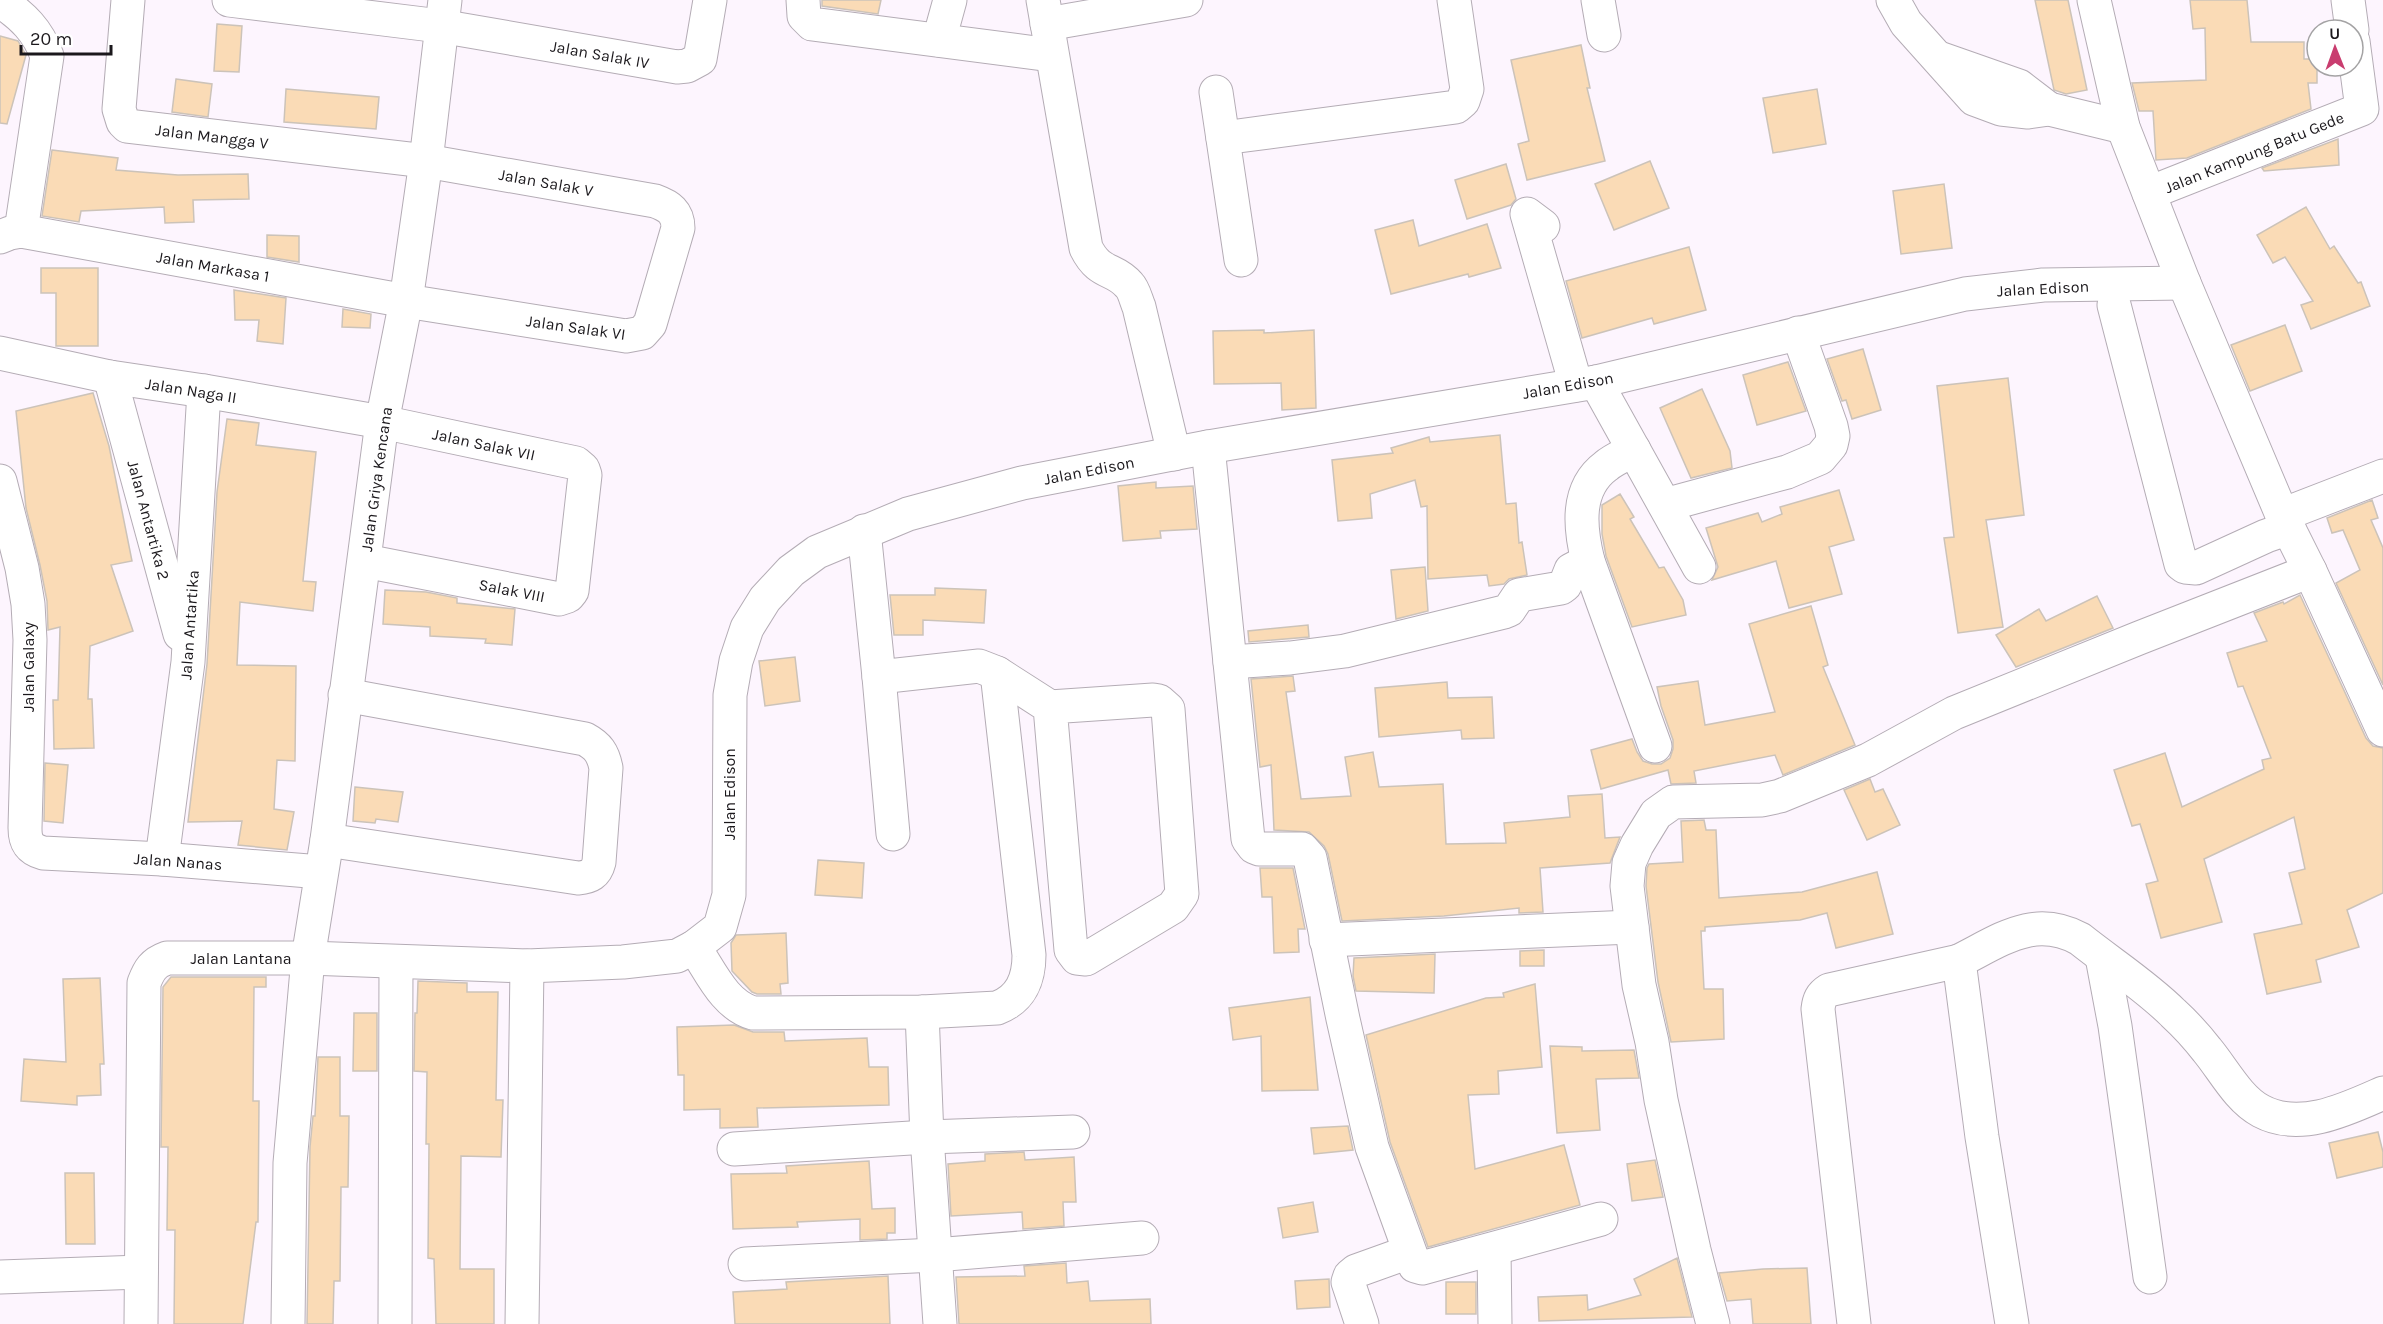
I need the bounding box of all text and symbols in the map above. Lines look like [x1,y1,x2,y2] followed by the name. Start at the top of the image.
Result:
[21,18,111,56] scale bar
[2305,18,2365,78] north arrow
[2329,24,2340,43] text: U
[30,28,72,50] text: 20 m
[549,36,651,73] street label: Jalan Salak IV
[2162,108,2347,197] street label: Jalan Kampung Batu Gede
[154,120,270,153] street label: Jalan Mangga V
[497,165,595,200] street label: Jalan Salak V
[155,247,271,286] street label: Jalan Markasa 1
[1997,277,2089,300] street label: Jalan Edison
[525,311,627,344] street label: Jalan Salak VI
[1521,368,1615,403] street label: Jalan Edison
[144,374,238,407] street label: Jalan Naga II
[357,405,396,553] street label: Jalan Griya Kencana
[431,424,537,465] street label: Jalan Salak VII
[1042,452,1136,489] street label: Jalan Edison
[123,458,174,582] street label: Jalan Antartika 2
[176,569,203,681] street label: Jalan Antartika
[477,575,547,606] street label: Salak VIII
[19,621,38,712] street label: Jalan Galaxy
[720,748,739,840] street label: Jalan Edison
[133,849,223,874] street label: Jalan Nanas
[190,949,292,968] street label: Jalan Lantana

